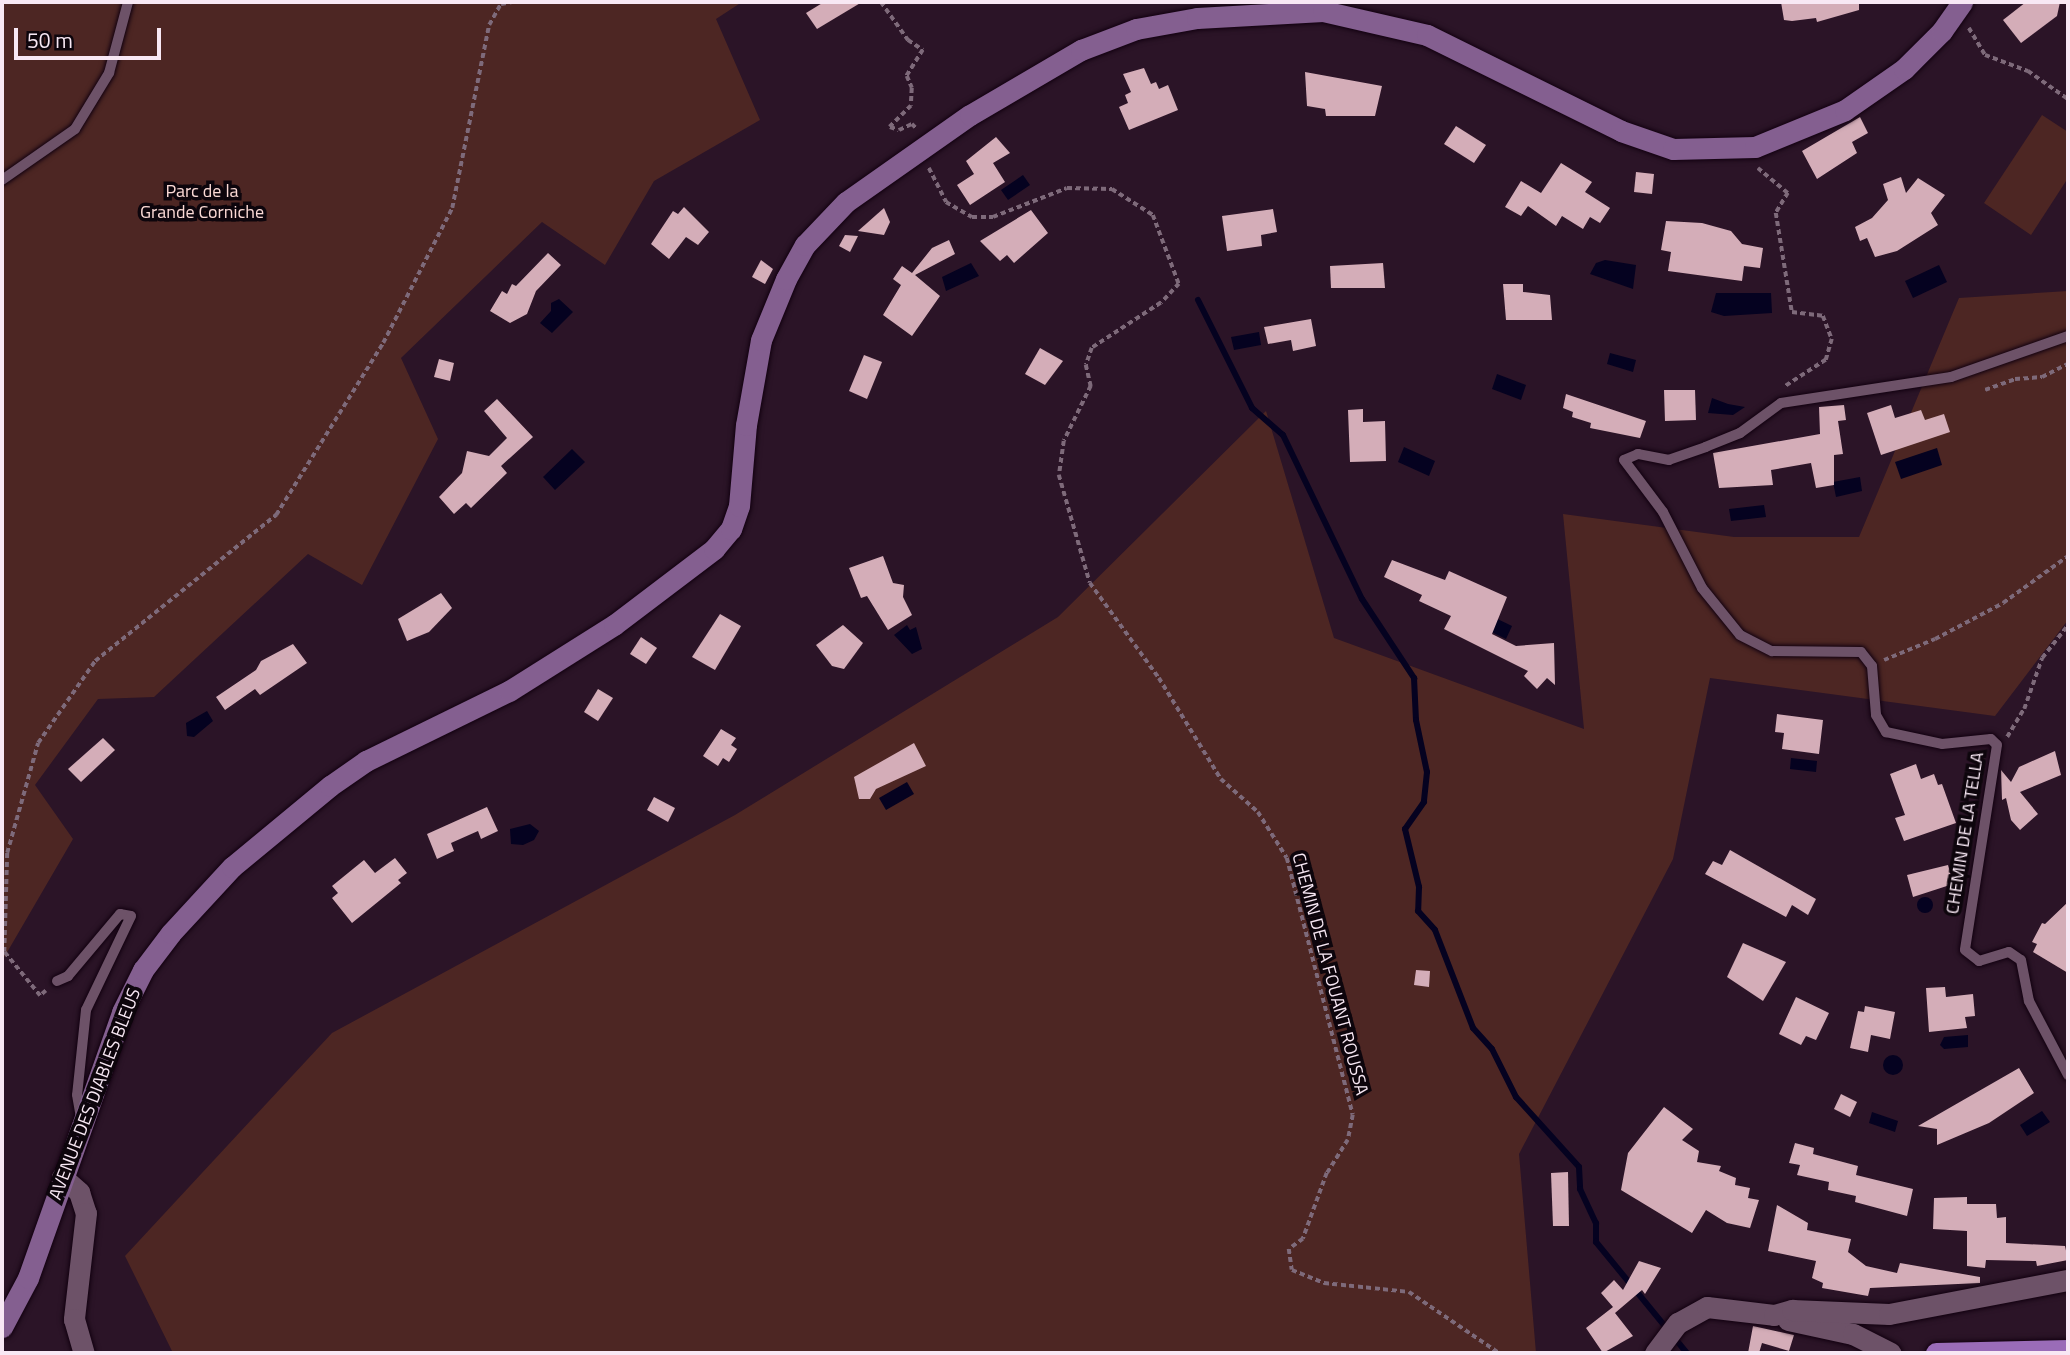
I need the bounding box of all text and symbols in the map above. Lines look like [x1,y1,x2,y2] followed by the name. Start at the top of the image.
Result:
[18,14,164,58] scale bar
[27,24,73,56] text: 50 m
[140,181,264,224] park label: Parc de la Grande Corniche
[1942,750,1988,916] street label: CHEMIN DE LA TELLA
[1287,850,1373,1098] street label: CHEMIN DE LA FOUANT ROUSSA
[45,985,145,1203] street label: AVENUE DES DIABLES BLEUS

